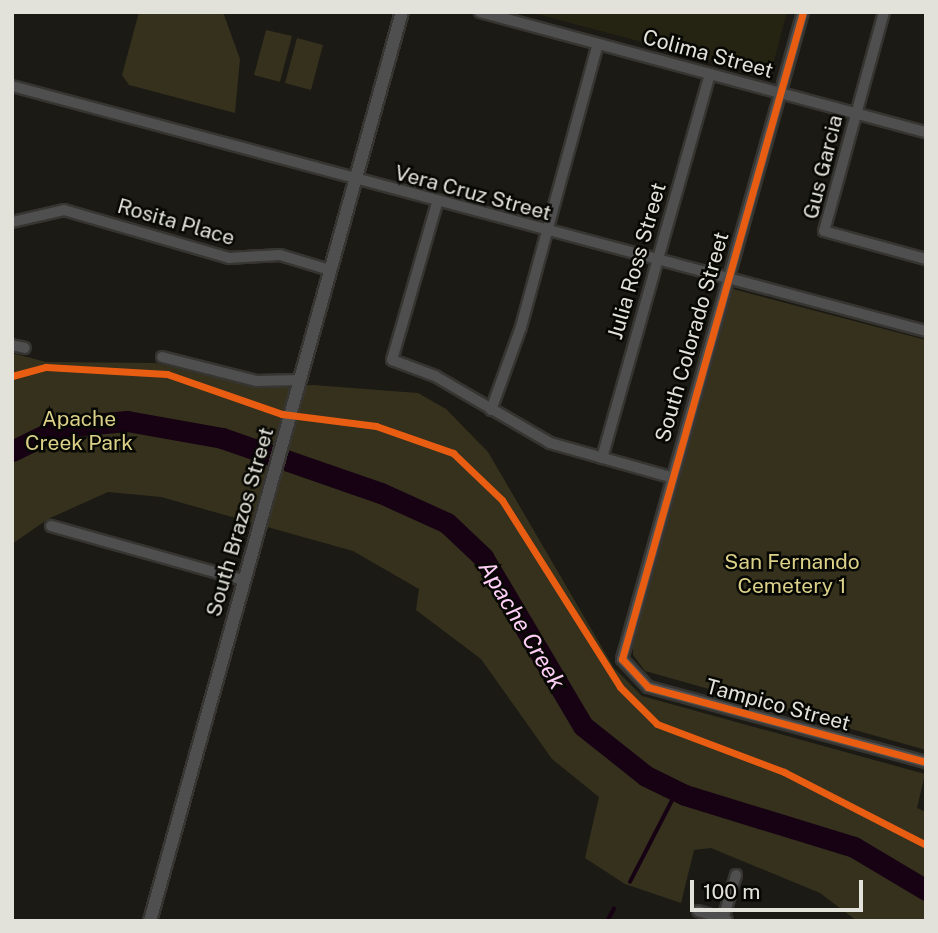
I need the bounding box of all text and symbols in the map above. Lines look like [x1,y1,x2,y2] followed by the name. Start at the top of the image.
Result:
[640,24,776,84] street label: Colima Street
[798,112,848,222] street label: Gus Garcia
[392,160,554,226] street label: Vera Cruz Street
[603,180,671,342] street label: Julia Ross Street
[114,193,238,251] street label: Rosita Place
[650,229,734,445] street label: South Colorado Street
[25,406,133,456] park label: Apache Creek Park
[201,424,279,620] street label: South Brazos Street
[724,549,860,599] park label: San Fernando Cemetery 1
[473,556,571,694] water label: Apache Creek
[703,674,853,736] street label: Tampico Street
[693,866,866,910] scale bar
[703,879,760,904] text: 100 m

